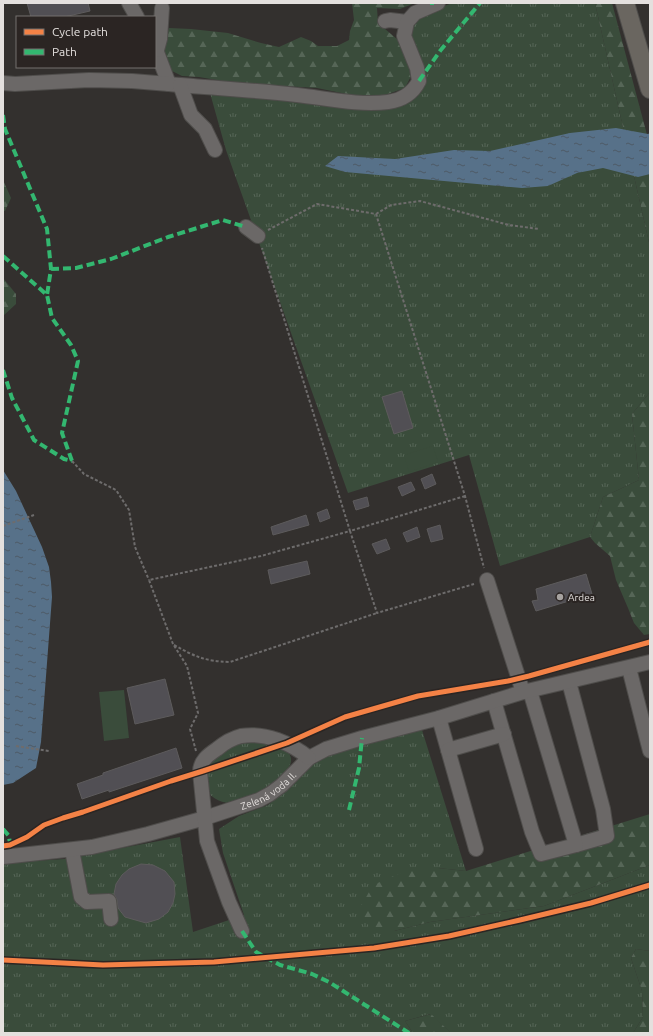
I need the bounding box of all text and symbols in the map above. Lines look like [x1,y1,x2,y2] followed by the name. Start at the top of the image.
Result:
[16,16,156,68] legend
[52,25,108,38] text: Cycle path
[52,45,77,58] text: Path
[555,592,565,602] marker: Ardea
[568,592,595,603] place label: Ardea
[239,769,299,812] street label: Zelená voda II.

